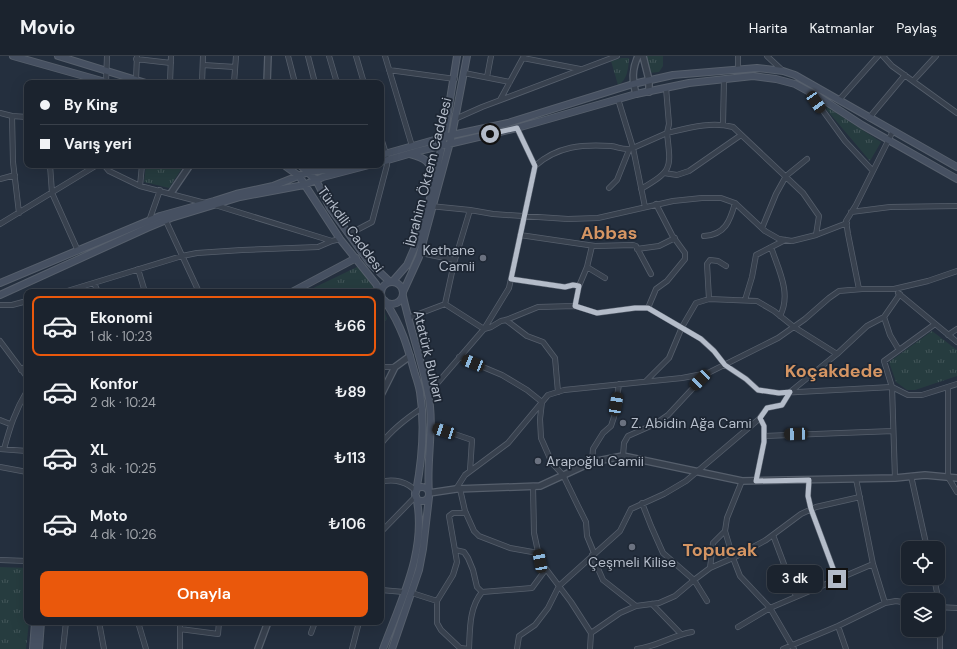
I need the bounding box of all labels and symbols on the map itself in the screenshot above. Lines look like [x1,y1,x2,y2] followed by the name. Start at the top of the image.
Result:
[804,89,828,115] car
[401,96,455,248] street label: İbrahim Öktem Caddesi
[481,125,499,143] route start
[314,182,388,276] street label: Türkdili Caddesi
[581,221,637,245] district label: Abbas
[422,241,475,275] place label: Kethane Camii
[478,253,488,263] marker: Kethane Camii
[410,308,448,404] street label: Atatürk Bulvarı
[460,353,486,373] car
[785,359,883,383] district label: Koçakdede
[687,367,713,393] car
[608,391,624,417] car
[631,414,752,432] place label: Z. Abidin Ağa Cami
[618,418,628,428] marker: Z. Abidin Ağa Cami
[431,422,457,440] car
[784,428,808,440] car
[546,452,644,470] place label: Arapoğlu Camii
[533,456,543,466] marker: Arapoğlu Camii
[683,538,758,562] district label: Topucak
[627,542,637,552] marker: Çeşmeli Kilise
[532,548,548,574] car
[588,553,676,571] place label: Çeşmeli Kilise
[767,565,823,593] callout: 3 dk
[828,570,846,588] route end

